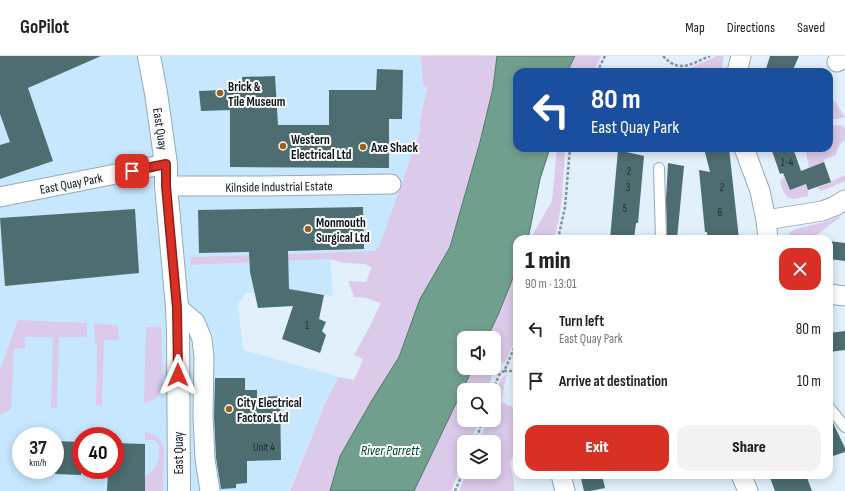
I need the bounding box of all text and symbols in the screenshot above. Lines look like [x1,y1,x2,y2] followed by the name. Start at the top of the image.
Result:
[20,16,69,39] text: GoPilot
[685,19,705,36] text: Map
[727,19,775,36] text: Directions
[797,19,825,36] text: Saved
[228,79,286,110] place label: Brick & Tile Museum
[591,83,640,116] text: 80 m
[525,84,577,136] icon: left
[215,88,225,98] marker: Brick & Tile Museum
[149,107,171,151] street label: East Quay
[591,117,679,138] text: East Quay Park
[291,132,352,163] place label: Western Electrical Ltd
[370,140,419,156] place label: Axe Shack
[278,141,288,151] marker: Western Electrical Ltd
[358,142,368,152] marker: Axe Shack
[115,154,149,188] pin
[781,156,794,169] house number: 1-4
[121,160,143,182] icon: arrive
[627,165,632,178] house number: 2
[38,170,104,198] street label: East Quay Park
[225,178,333,196] street label: Kilnside Industrial Estate
[626,181,631,194] house number: 3
[720,181,725,194] house number: 2
[623,202,627,215] house number: 5
[718,206,723,219] house number: 6
[316,215,370,246] place label: Monmouth Surgical Ltd
[303,224,313,234] marker: Monmouth Surgical Ltd
[525,246,571,275] text: 1 min
[779,248,821,290] button: close
[525,276,576,292] text: 90 m · 13:01
[559,312,604,331] text: Turn left
[525,318,547,340] icon: left
[305,319,309,332] house number: 1
[796,320,821,339] text: 80 m
[457,331,501,479] map controls
[457,331,501,375] button: sound
[559,331,623,347] text: East Quay Park
[157,354,199,396] position arrow
[525,370,547,392] icon: arrive
[559,372,668,391] text: Arrive at destination
[797,372,821,391] text: 10 m
[457,383,501,427] button: search
[237,395,302,426] place label: City Electrical Factors Ltd
[224,404,234,414] marker: City Electrical Factors Ltd
[525,425,669,471] button: Exit
[677,425,821,471] button: Share
[72,427,124,479] speed limit sign: 40
[171,432,187,474] street label: East Quay
[457,435,501,479] button: layers
[29,436,47,460] text: 37
[253,441,275,454] house number: Unit 4
[361,442,420,459] water label: River Parrett
[29,457,47,469] text: km/h

